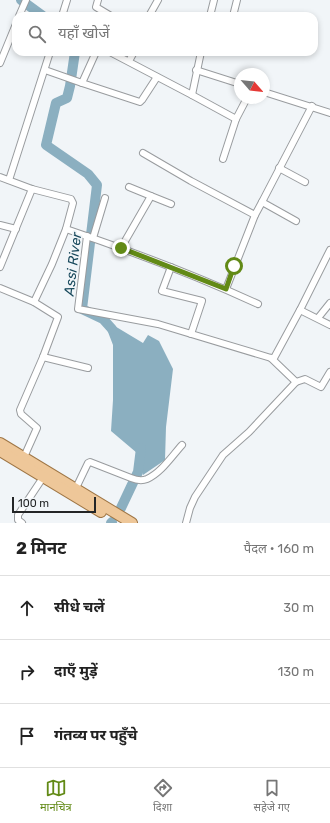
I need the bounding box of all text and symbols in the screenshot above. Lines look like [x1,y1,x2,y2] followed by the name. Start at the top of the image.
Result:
[12,12,318,56] search box
[26,23,48,45] icon: search
[58,24,110,42] text: यहाँ खोजें
[234,68,270,104] north arrow
[61,231,85,298] water label: Assi River
[112,239,130,257] route end
[225,257,243,275] route start
[12,495,96,514] scale bar
[18,497,49,510] text: 100 m
[16,538,66,558] text: 2 मिनट
[244,541,314,556] text: पैदल · 160 m
[16,597,38,619] icon: ahead
[54,598,104,616] text: सीधे चलें
[283,600,314,615] text: 30 m
[16,661,38,683] icon: right
[54,662,97,680] text: दाएँ मुड़ें
[278,664,314,679] text: 130 m
[16,725,38,747] icon: arrive
[54,726,138,744] text: गंतव्य पर पहुँचे
[40,777,71,815] tab: मानचित्र
[152,777,174,815] tab: दिशा
[254,777,290,815] tab: सहेजे गए

